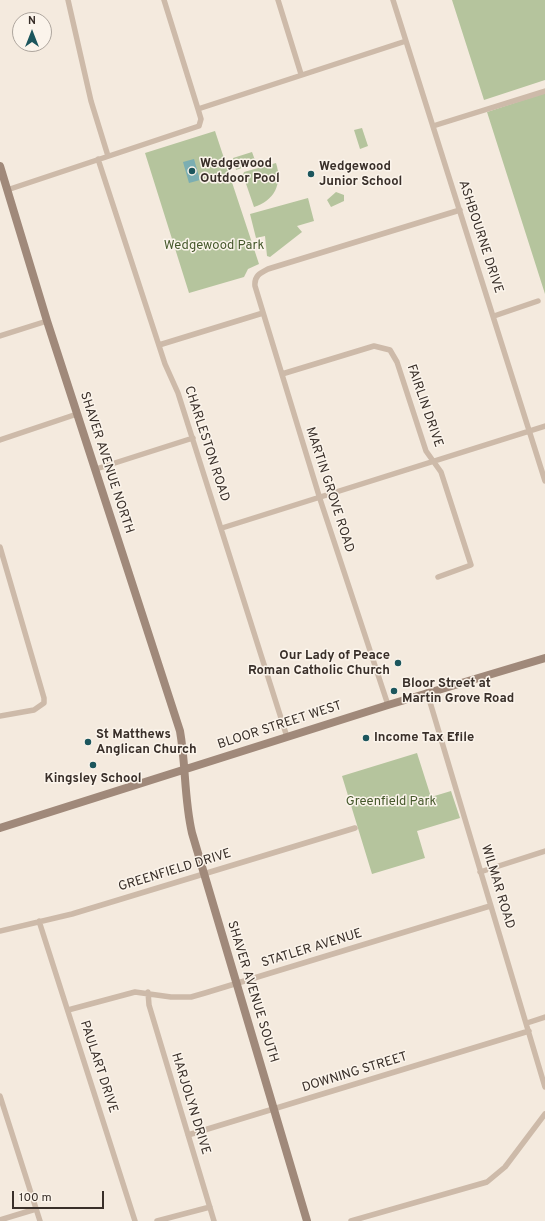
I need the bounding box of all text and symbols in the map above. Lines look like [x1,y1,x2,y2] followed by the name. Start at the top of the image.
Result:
[12,12,52,52] north arrow
[28,14,36,28] text: N
[200,156,280,187] place label: Wedgewood Outdoor Pool
[319,159,402,190] place label: Wedgewood Junior School
[187,166,197,176] marker: Wedgewood Outdoor Pool
[306,169,316,179] marker: Wedgewood Junior School
[454,178,506,296] street label: ASHBOURNE DRIVE
[164,238,264,254] park label: Wedgewood Park
[403,363,445,449] street label: FAIRLIN DRIVE
[180,384,232,504] street label: CHARLESTON ROAD
[76,390,136,536] street label: SHAVER AVENUE NORTH
[301,425,357,555] street label: MARTIN GROVE ROAD
[248,648,390,679] place label: Our Lady of Peace Roman Catholic Church
[393,658,403,668] marker: Our Lady of Peace Roman Catholic Church
[402,676,514,707] place label: Bloor Street at Martin Grove Road
[389,686,399,696] marker: Bloor Street at Martin Grove Road
[216,699,344,753] street label: BLOOR STREET WEST
[96,727,197,758] place label: St Matthews Anglican Church
[374,730,474,746] place label: Income Tax Efile
[361,733,371,743] marker: Income Tax Efile
[83,737,93,747] marker: St Matthews Anglican Church
[88,760,98,770] marker: Kingsley School
[44,771,142,787] place label: Kingsley School
[346,794,436,810] park label: Greenfield Park
[477,843,517,931] street label: WILMAR ROAD
[117,846,233,896] street label: GREENFIELD DRIVE
[223,919,281,1065] street label: SHAVER AVENUE SOUTH
[260,926,364,972] street label: STATLER AVENUE
[76,1019,120,1115] street label: PAULART DRIVE
[300,1050,410,1096] street label: DOWNING STREET
[167,1051,213,1157] street label: HARJOLYN DRIVE
[14,1183,106,1209] scale bar
[19,1190,52,1206] text: 100 m

